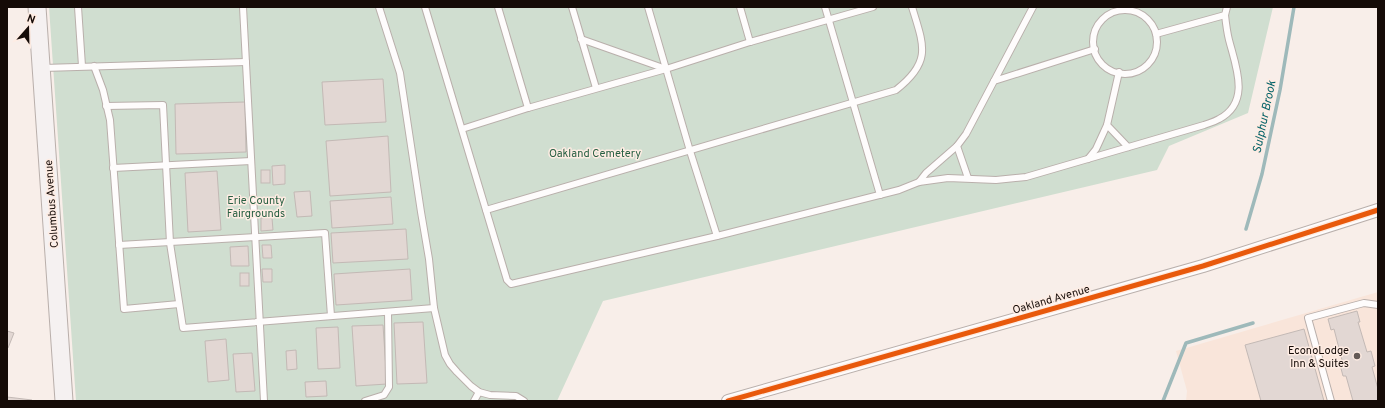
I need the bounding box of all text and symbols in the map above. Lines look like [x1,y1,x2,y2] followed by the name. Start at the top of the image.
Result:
[8,8,48,48] north arrow
[25,12,37,27] text: N
[1249,78,1281,155] water label: Sulphur Brook
[549,147,641,161] park label: Oakland Cemetery
[42,159,62,248] street label: Columbus Avenue
[227,194,285,221] park label: Erie County Fairgrounds
[1011,282,1092,318] street label: Oakland Avenue
[1288,344,1349,371] place label: EconoLodge Inn & Suites
[1352,351,1362,361] marker: EconoLodge Inn & Suites

